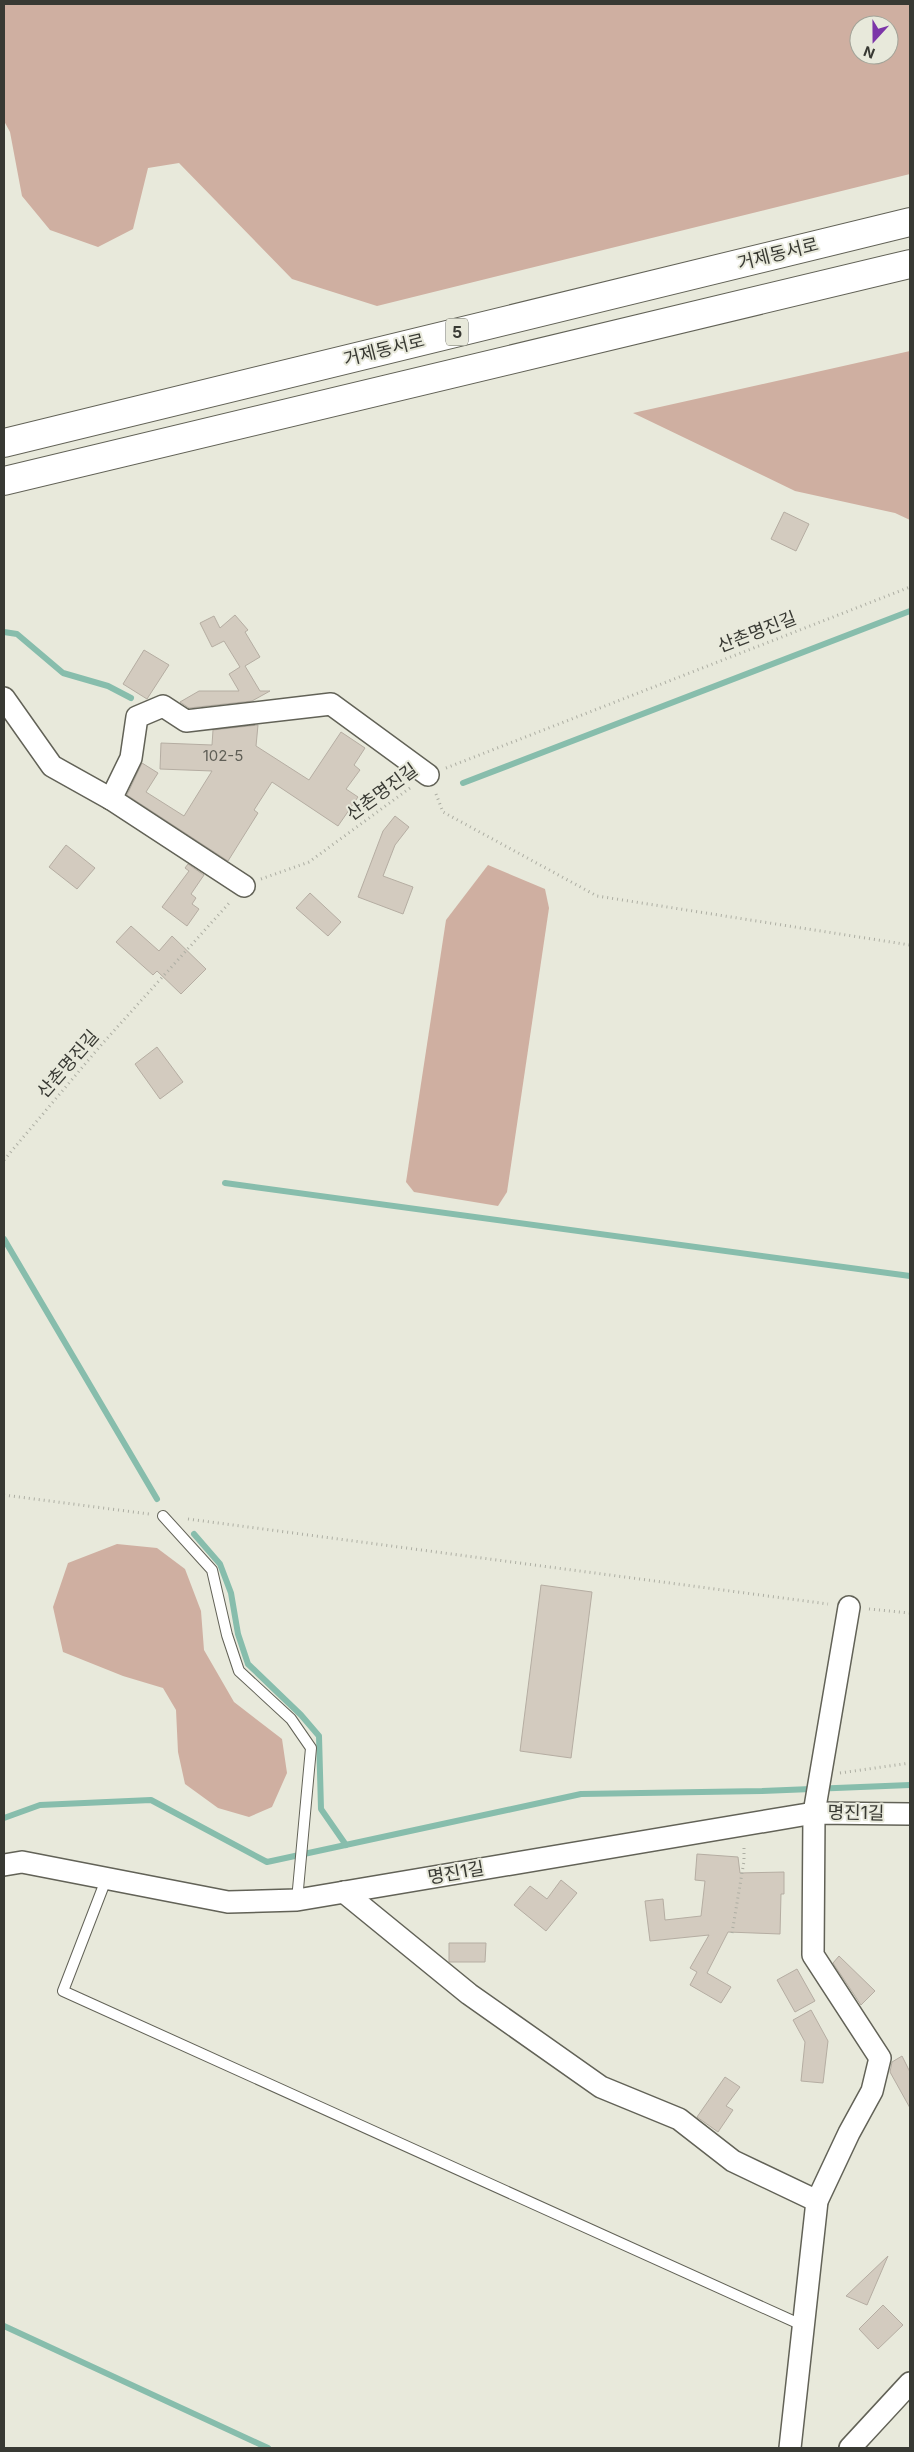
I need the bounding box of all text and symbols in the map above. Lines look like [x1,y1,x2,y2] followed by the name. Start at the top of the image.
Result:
[849,15,899,65] north arrow
[861,43,877,62] text: N
[735,233,821,274] street label: 거제동서로
[446,318,468,346] road number: 5
[341,329,427,370] street label: 거제동서로
[714,607,799,656] street label: 산촌명진길
[203,746,243,765] house number: 102-5
[342,759,421,824] street label: 산촌명진길
[33,1026,103,1102] street label: 산촌명진길
[827,1802,885,1823] street label: 명진1길
[426,1857,486,1888] street label: 명진1길

